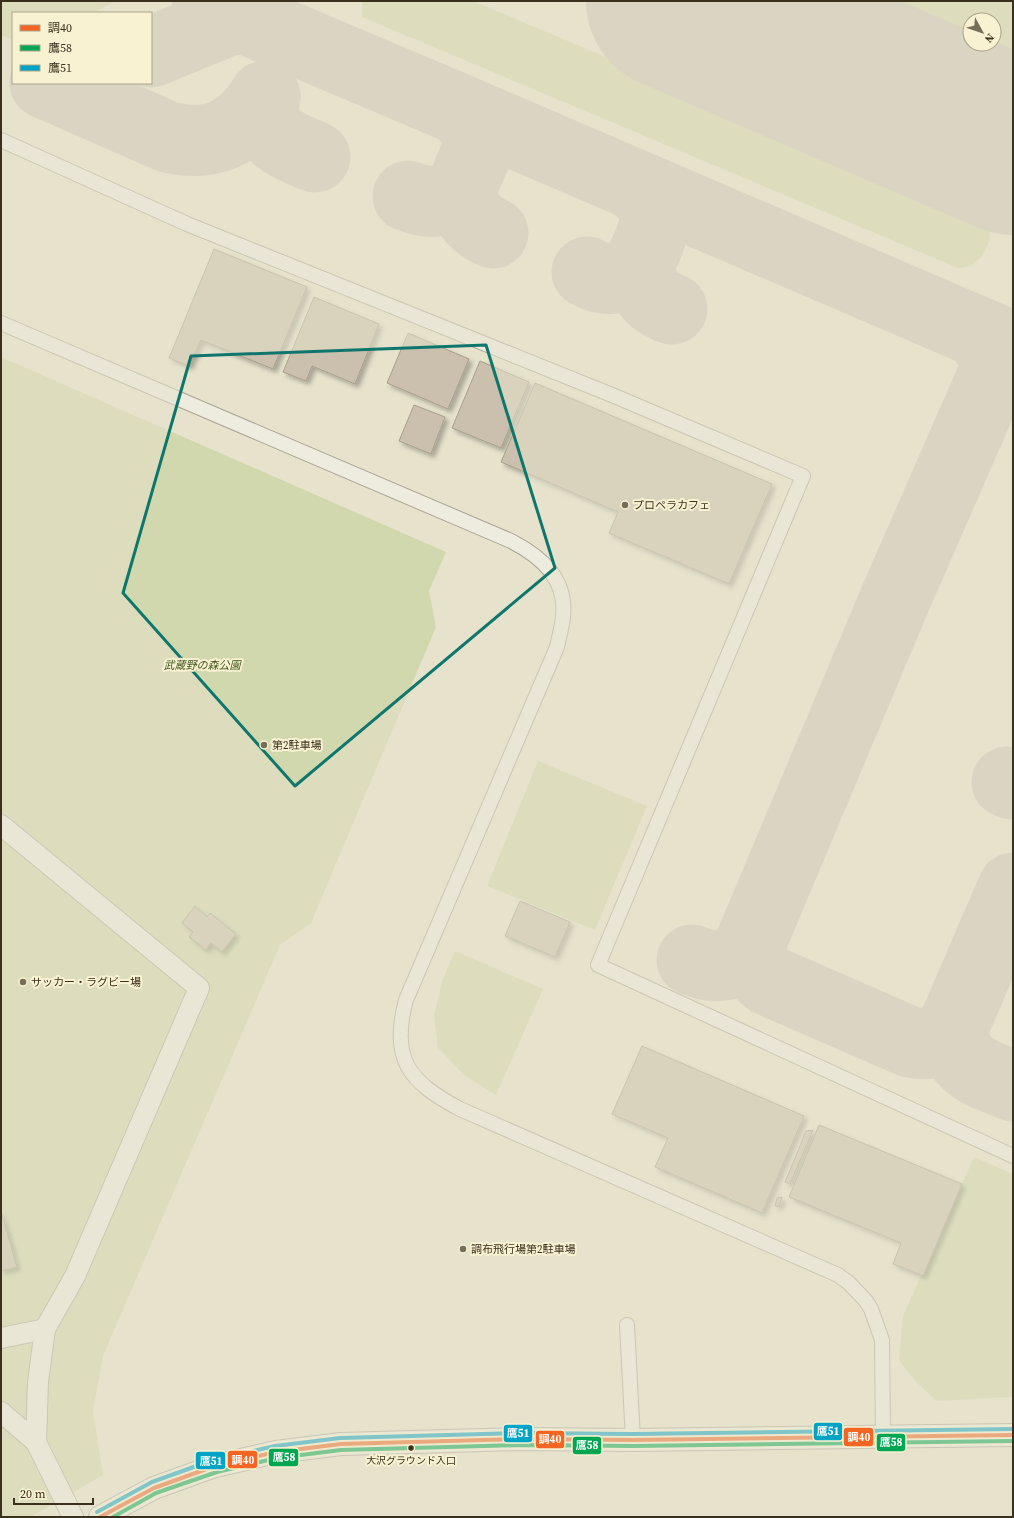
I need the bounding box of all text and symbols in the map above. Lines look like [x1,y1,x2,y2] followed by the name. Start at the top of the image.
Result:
[12,12,152,84] legend
[962,12,1002,52] north arrow
[48,20,72,36] text: 調40
[981,30,998,46] text: N
[48,40,72,56] text: 鷹58
[48,60,72,76] text: 鷹51
[633,498,710,513] place label: プロペラカフェ
[620,500,630,510] marker: プロペラカフェ
[164,658,242,673] park label: 武蔵野の森公園
[272,738,322,753] place label: 第2駐車場
[259,740,269,750] marker: 第2駐車場
[31,975,141,990] place label: サッカー・ラグビー場
[18,977,28,987] marker: サッカー・ラグビー場
[471,1242,576,1257] place label: 調布飛行場第2駐車場
[458,1244,468,1254] marker: 調布飛行場第2駐車場
[813,1422,843,1441] line badge: 鷹51
[503,1424,533,1443] line badge: 鷹51
[817,1424,839,1439] text: 鷹51
[507,1426,529,1441] text: 鷹51
[843,1427,874,1447] line badge: 調40
[535,1430,565,1449] line badge: 調40
[848,1430,870,1445] text: 調40
[539,1432,561,1447] text: 調40
[876,1433,906,1452] line badge: 鷹58
[880,1435,902,1450] text: 鷹58
[572,1436,602,1455] line badge: 鷹58
[576,1438,598,1453] text: 鷹58
[406,1443,416,1453] marker: 大沢グラウンド入口
[268,1448,299,1467] line badge: 鷹58
[227,1450,258,1469] line badge: 調40
[273,1450,295,1465] text: 鷹58
[195,1451,226,1470] line badge: 鷹51
[232,1453,254,1468] text: 調40
[200,1454,222,1469] text: 鷹51
[366,1454,456,1467] place label: 大沢グラウンド入口
[14,1480,93,1506] scale bar
[20,1486,46,1502] text: 20 m

